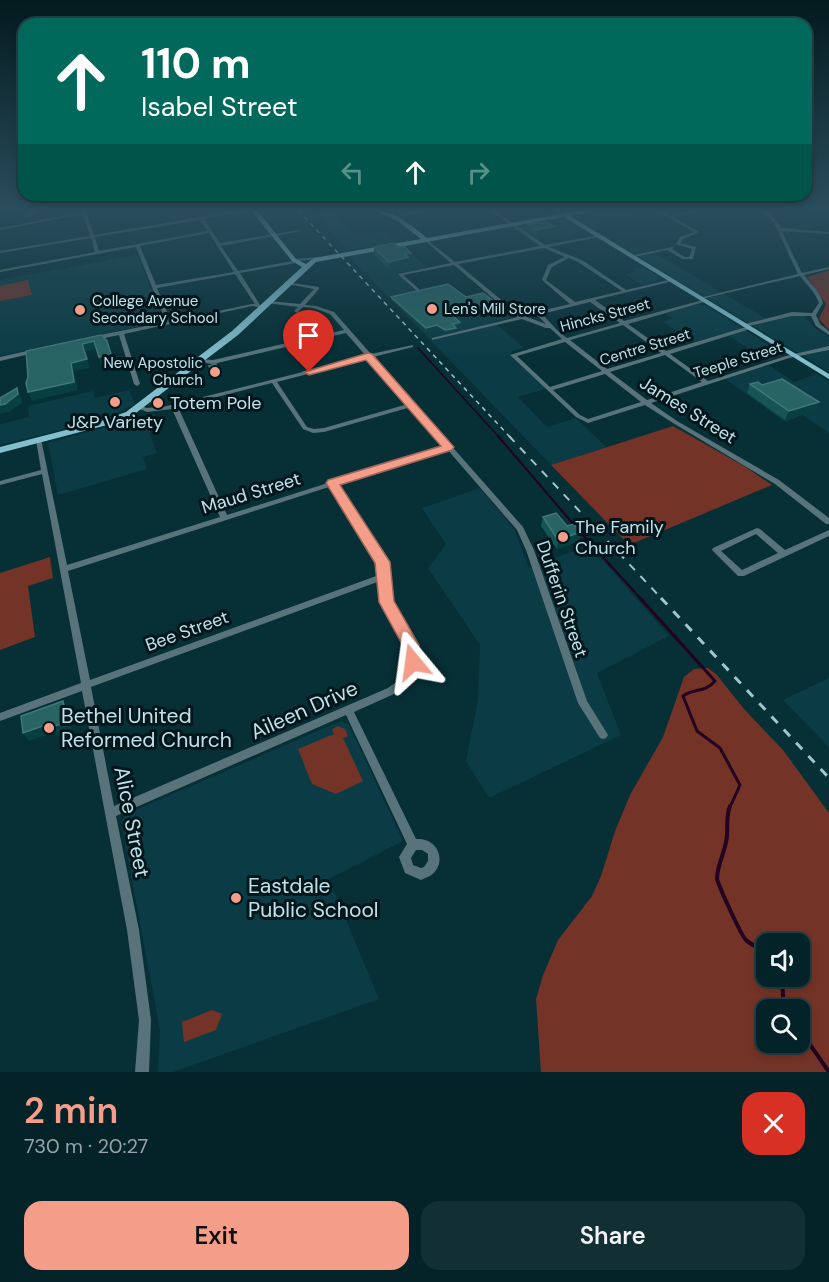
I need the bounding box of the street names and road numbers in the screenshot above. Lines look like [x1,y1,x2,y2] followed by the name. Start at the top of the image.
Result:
[558,293,652,337] street label: Hincks Street
[597,324,693,370] street label: Centre Street
[691,337,785,383] street label: Teeple Street
[635,371,741,449] street label: James Street
[199,467,303,519] street label: Maud Street
[531,537,593,661] street label: Dufferin Street
[142,605,232,657] street label: Bee Street
[246,674,362,746] street label: Aileen Drive
[108,764,156,880] street label: Alice Street

